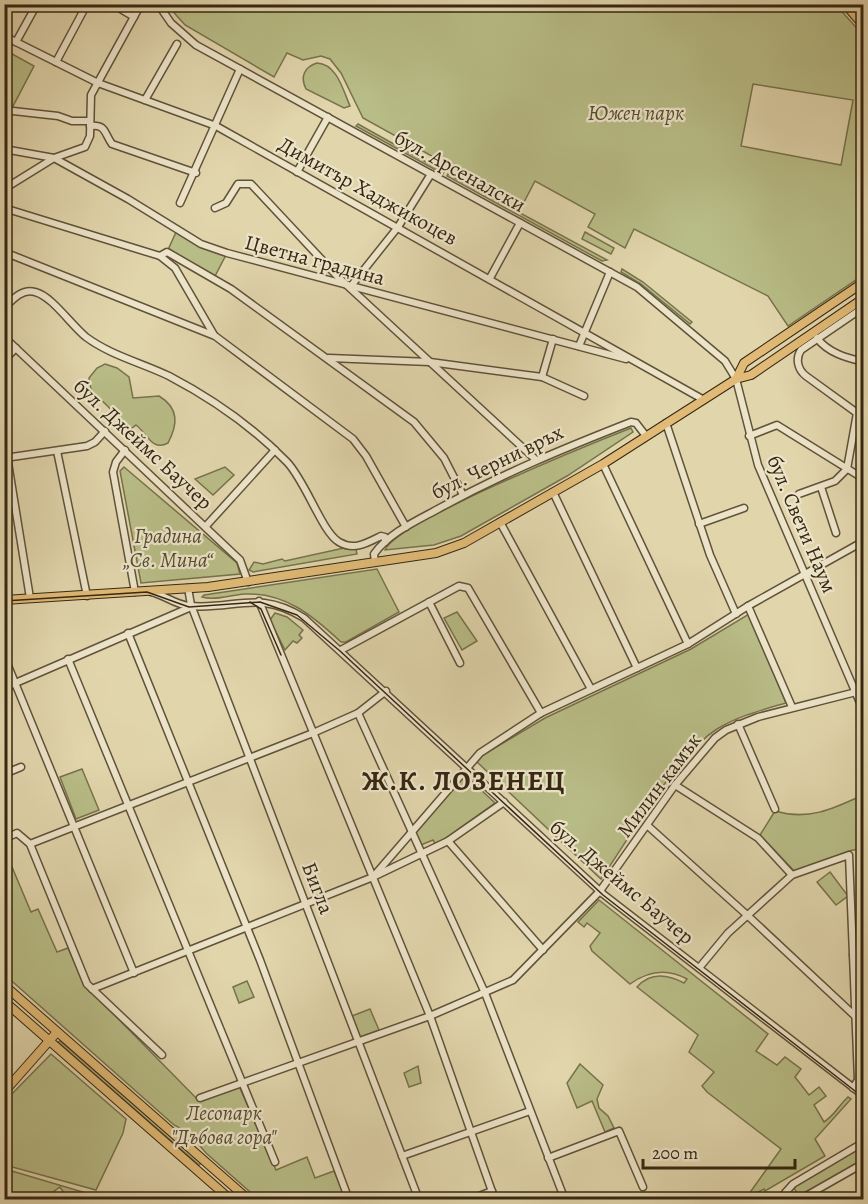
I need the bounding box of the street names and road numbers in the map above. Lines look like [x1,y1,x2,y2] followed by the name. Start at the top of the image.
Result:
[389,123,531,219] street label: бул. Арсеналски
[273,130,463,252] street label: Димитър Хаджикоцев
[242,228,388,292] street label: Цветна градина
[67,372,219,516] street label: бул. Джеймс Баучер
[426,418,568,506] street label: бул. Черни връх
[760,451,844,597] street label: бул. Свети Наум
[610,727,708,843] street label: Милин камък
[544,813,700,951] street label: бул. Джеймс Баучер
[295,858,341,918] street label: Бигла

